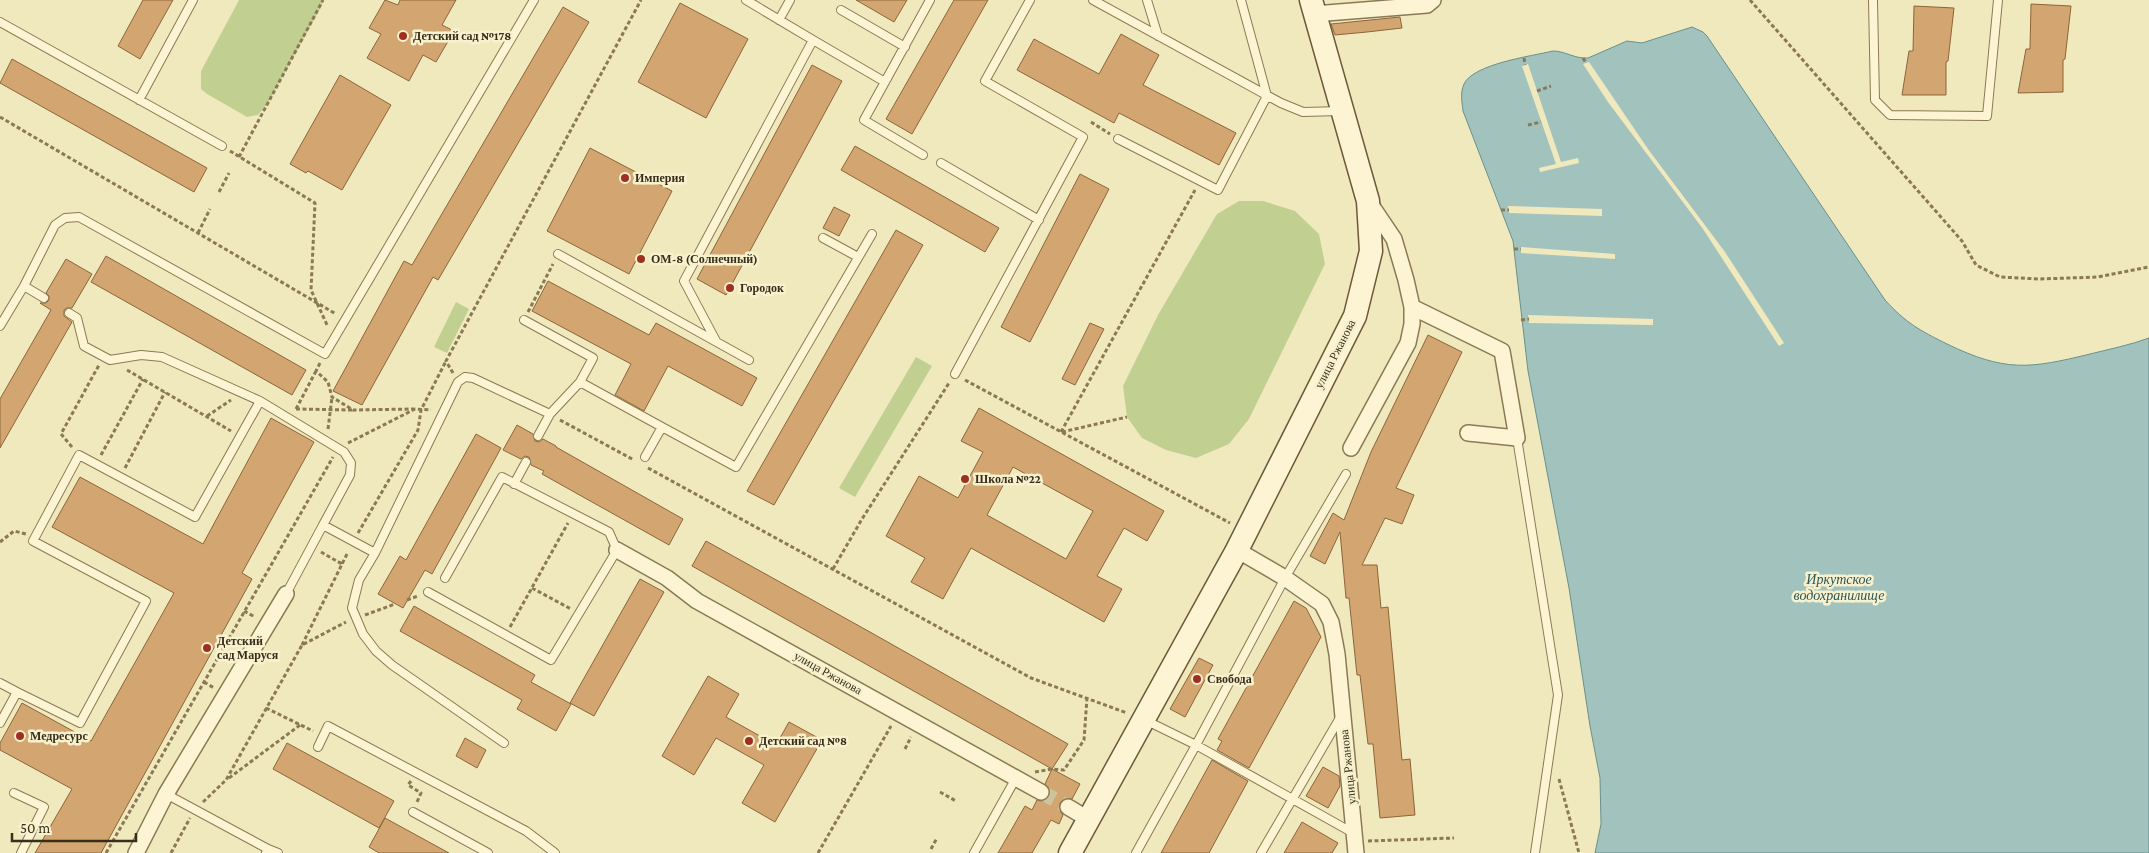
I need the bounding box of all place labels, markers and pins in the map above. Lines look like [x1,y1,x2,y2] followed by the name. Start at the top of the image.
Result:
[413,29,511,43] place label: Детский сад №178
[397,30,409,42] marker: Детский сад №178
[635,171,685,185] place label: Империя
[619,172,631,184] marker: Империя
[651,252,758,266] place label: ОМ-8 (Солнечный)
[635,253,647,265] marker: ОМ-8 (Солнечный)
[740,281,784,295] place label: Городок
[724,282,736,294] marker: Городок
[975,472,1041,486] place label: Школа №22
[959,473,971,485] marker: Школа №22
[217,634,279,662] place label: Детский сад Маруся
[201,642,213,654] marker: Детский сад Маруся
[1207,672,1252,686] place label: Свобода
[1191,673,1203,685] marker: Свобода
[30,729,88,743] place label: Медресурс
[14,730,26,742] marker: Медресурс
[759,734,847,748] place label: Детский сад №8
[743,735,755,747] marker: Детский сад №8

